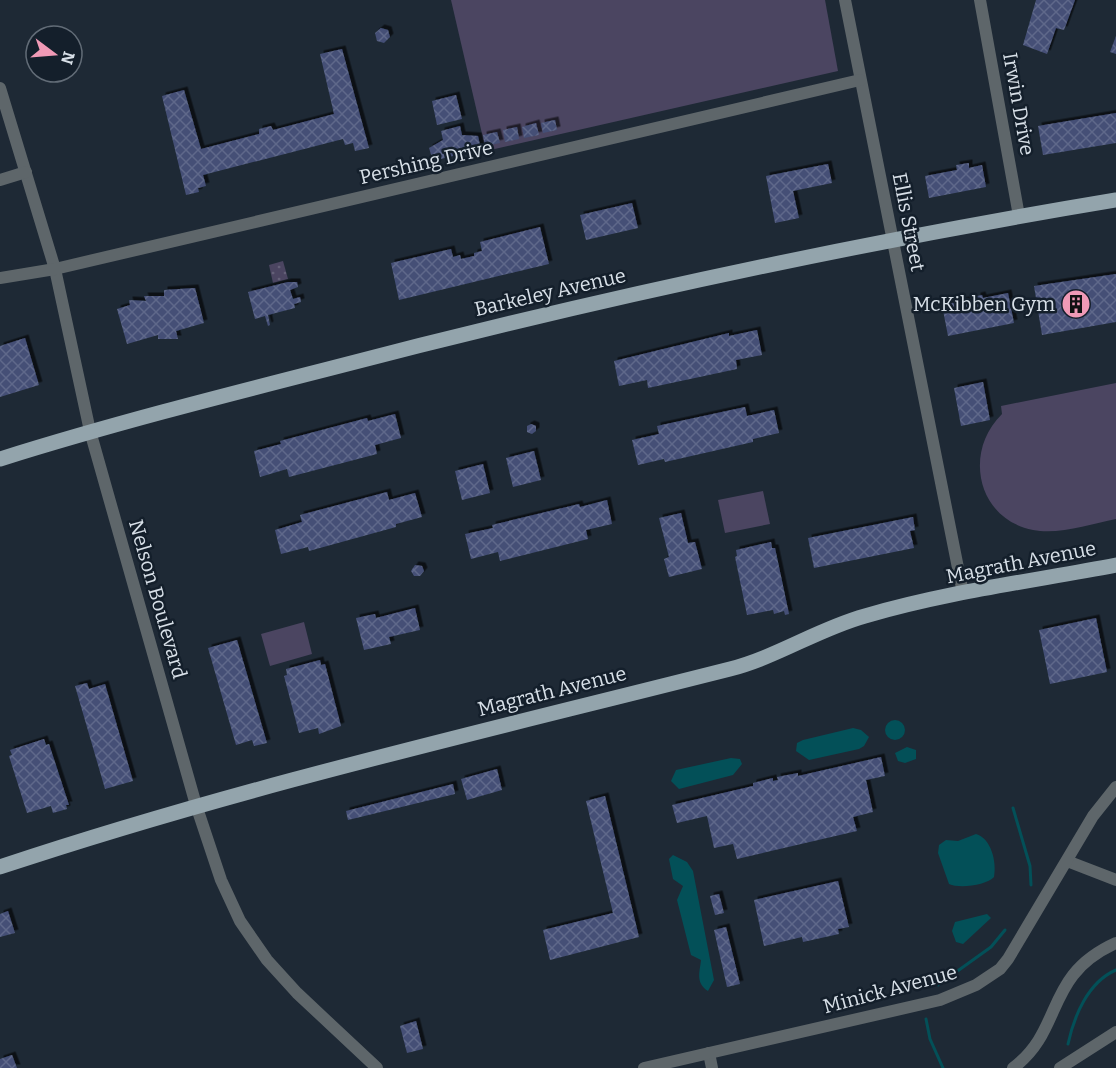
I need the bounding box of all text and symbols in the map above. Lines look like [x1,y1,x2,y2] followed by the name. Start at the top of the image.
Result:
[24,24,84,84] north arrow
[57,49,79,67] text: N
[998,51,1040,157] street label: Irwin Drive
[357,135,495,189] street label: Pershing Drive
[888,171,930,273] street label: Ellis Street
[472,263,628,321] street label: Barkeley Avenue
[1060,288,1092,320] building icon: McKibben Gym
[913,292,1055,316] place label: McKibben Gym
[124,517,192,681] street label: Nelson Boulevard
[944,536,1098,588] street label: Magrath Avenue
[475,661,629,721] street label: Magrath Avenue
[820,960,960,1018] street label: Minick Avenue

